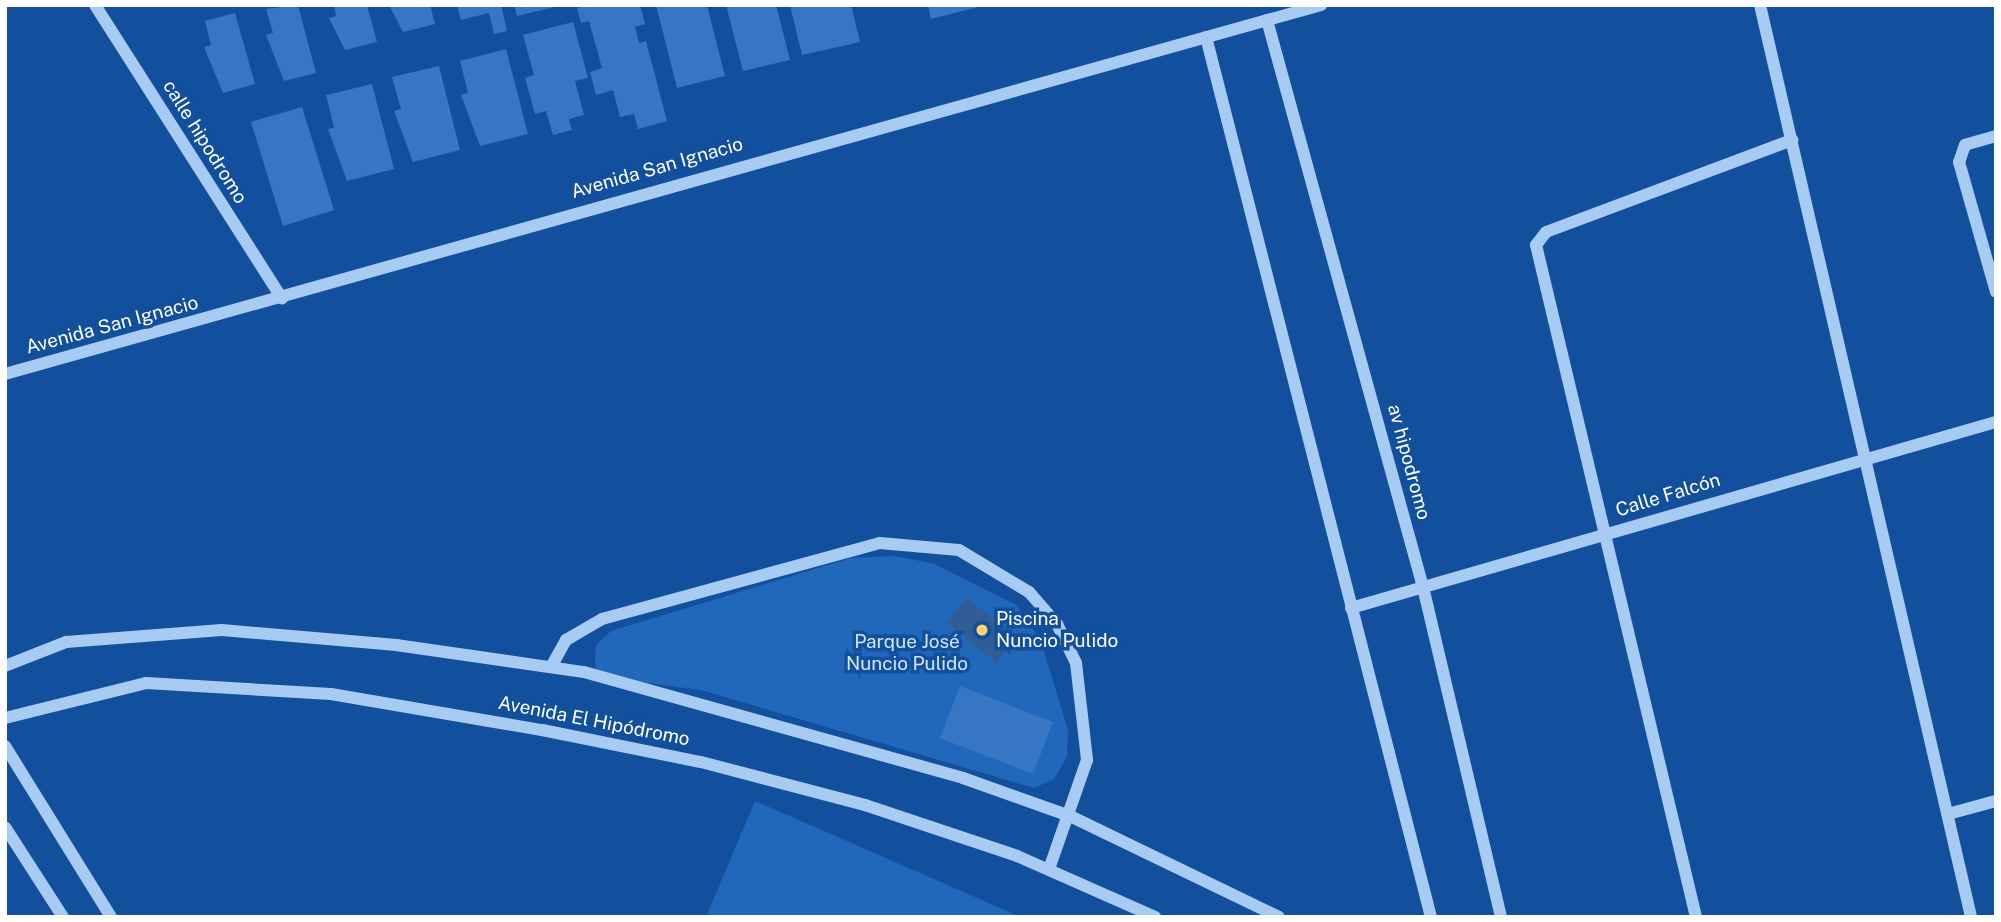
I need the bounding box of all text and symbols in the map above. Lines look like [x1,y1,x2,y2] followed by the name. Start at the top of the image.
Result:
[158,76,252,208] street label: calle hipodromo
[569,133,745,203] street label: Avenida San Ignacio
[23,291,201,359] street label: Avenida San Ignacio
[1383,402,1435,522] street label: av hipodromo
[1613,468,1723,522] street label: Calle Falcón
[996,608,1118,652] place label: Piscina Nuncio Pulido
[974,622,990,638] marker: Piscina Nuncio Pulido
[846,631,968,675] park label: Parque José Nuncio Pulido
[496,691,692,751] street label: Avenida El Hipódromo

